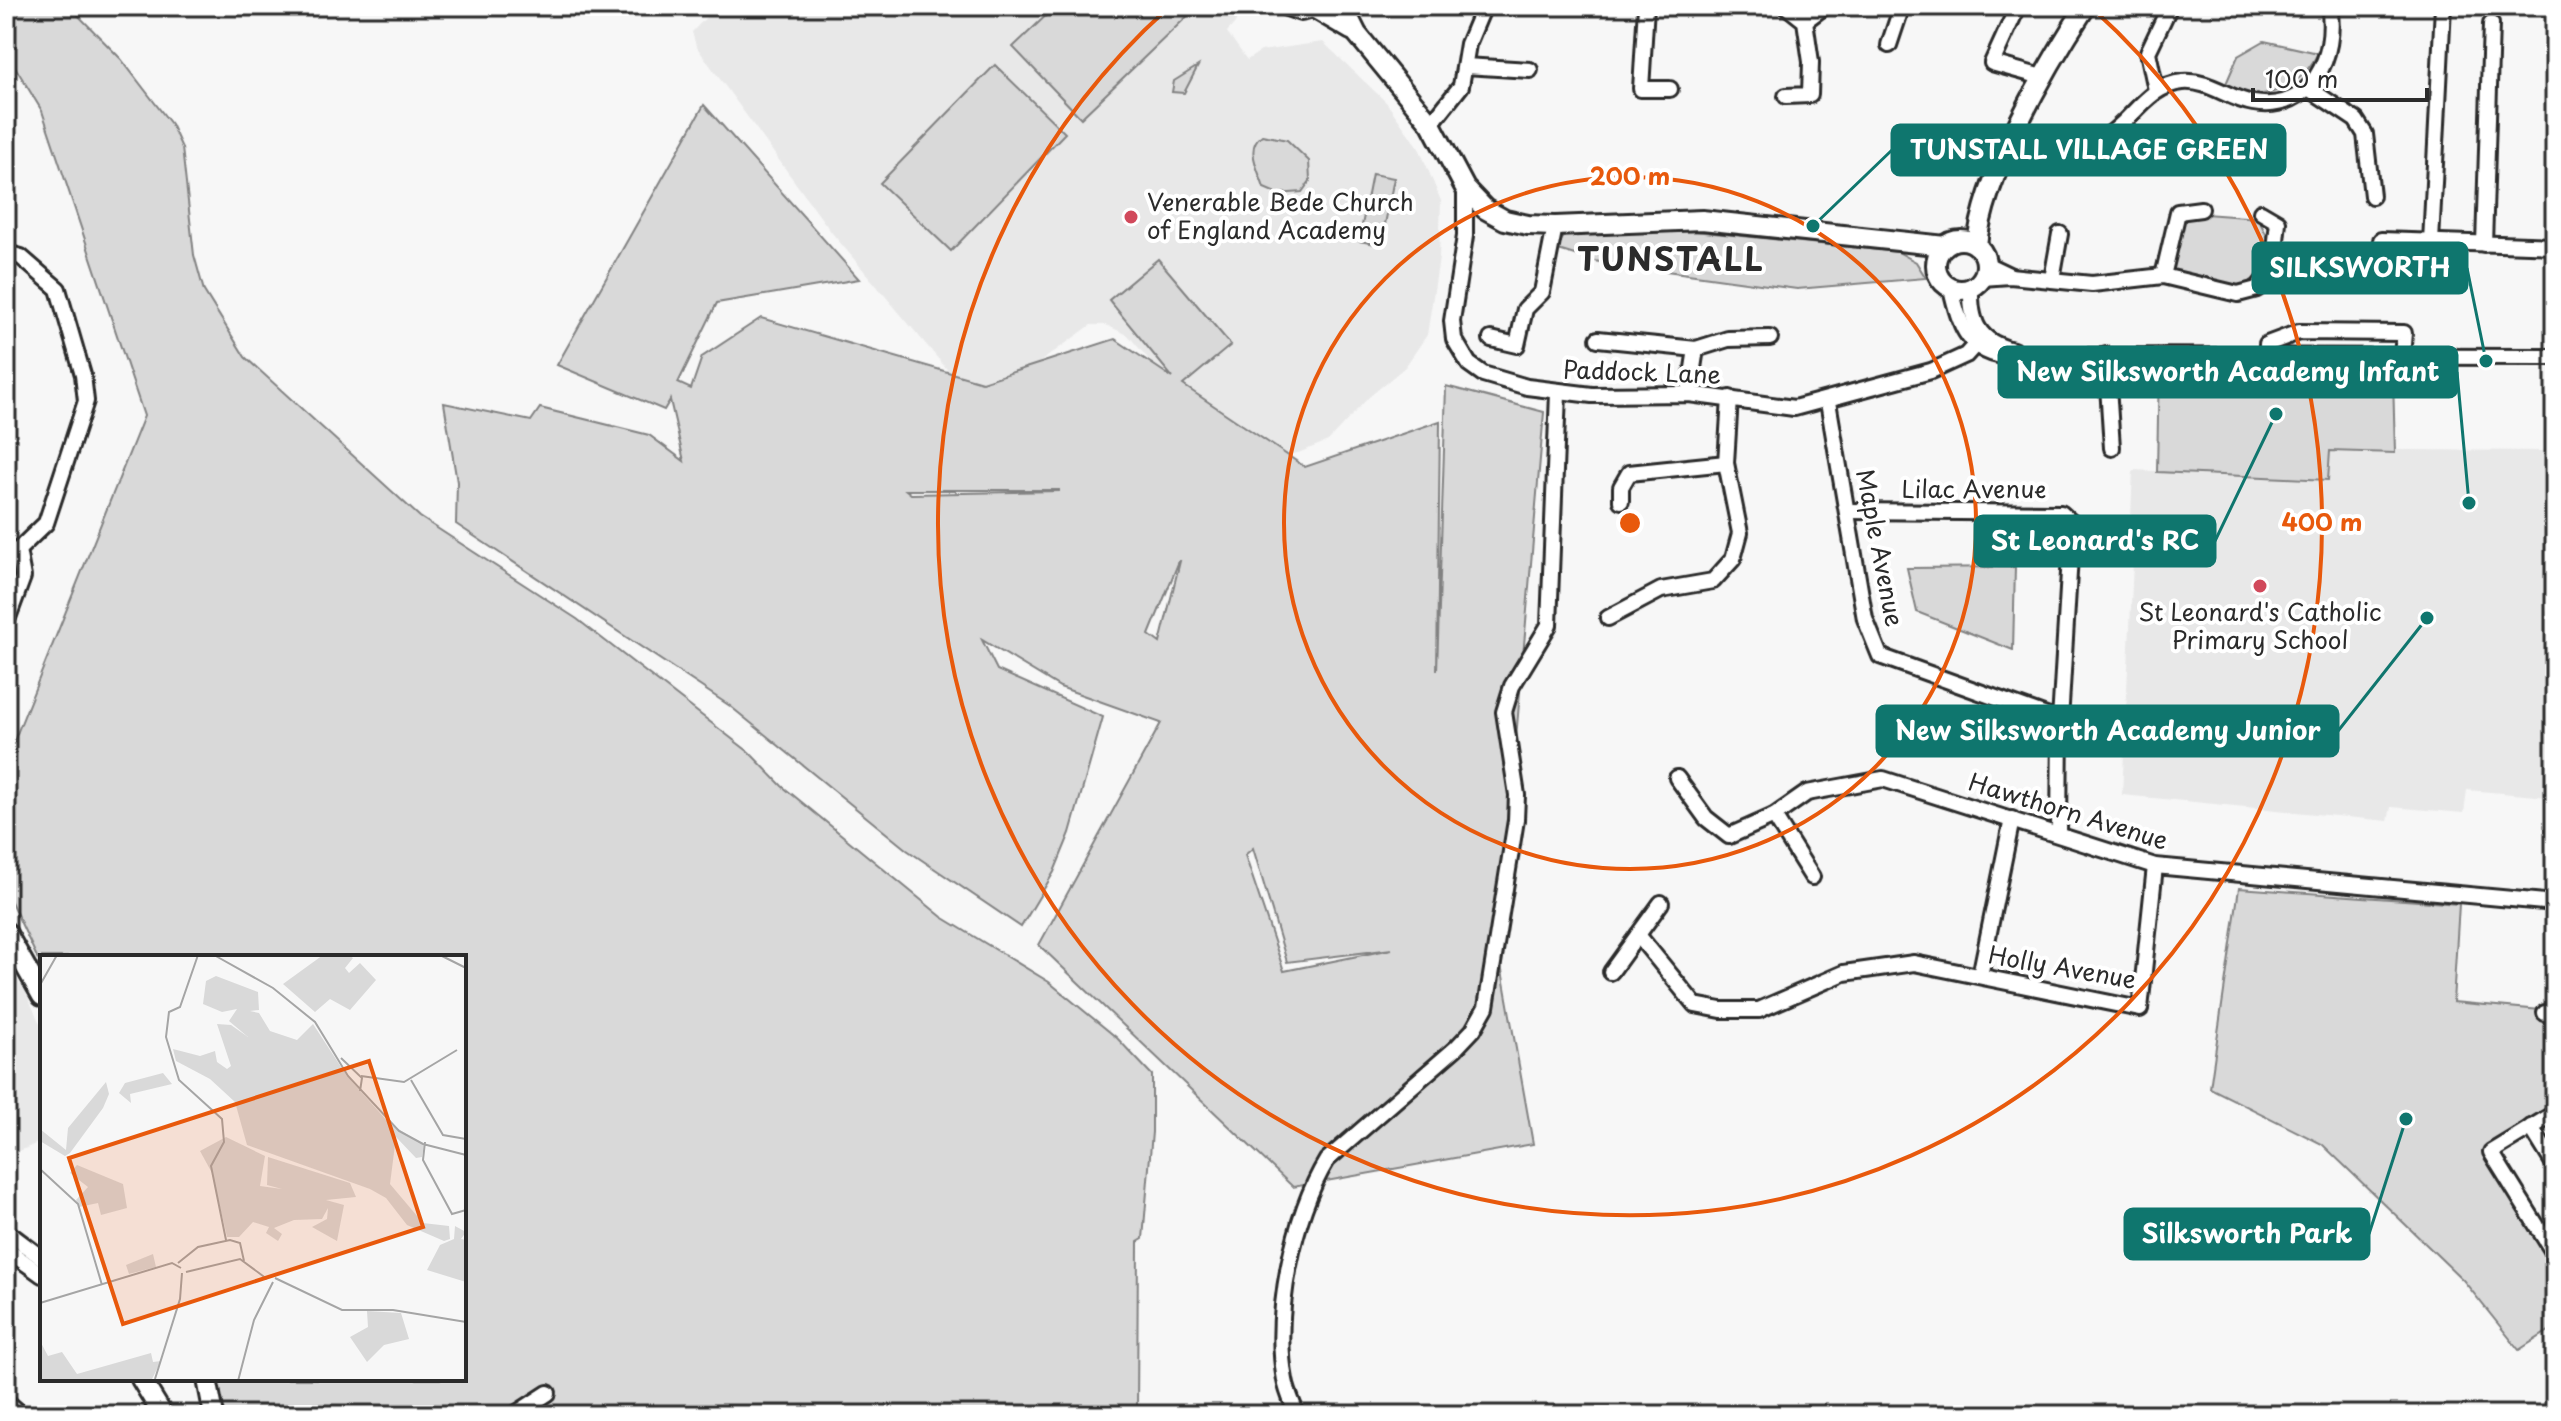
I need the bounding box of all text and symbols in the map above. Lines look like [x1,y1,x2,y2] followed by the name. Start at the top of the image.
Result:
[2253,52,2427,102] scale bar
[2265,60,2338,96] text: 100 m
[1892,125,2285,175] callout: TUNSTALL VILLAGE GREEN
[1910,129,2268,168] text: TUNSTALL VILLAGE GREEN
[1590,157,1670,193] text: 200 m
[1147,183,1414,247] place label: Venerable Bede Church of England Academy
[1122,208,1140,226] marker: Venerable Bede Church of England Academy
[1577,234,1765,282] district label: TUNSTALL
[2253,243,2467,293] callout: SILKSWORTH
[2269,247,2451,286] text: SILKSWORTH
[1999,347,2457,397] callout: New Silksworth Academy Infant
[1562,350,1722,392] street label: Paddock Lane
[2016,351,2440,390] text: New Silksworth Academy Infant
[1848,466,1914,629] street label: Maple Avenue
[1902,470,2046,506] street label: Lilac Avenue
[2281,503,2363,539] text: 400 m
[1616,509,1644,537] centre of rings
[1975,516,2215,566] callout: St Leonard's RC
[1991,520,2199,559] text: St Leonard's RC
[2251,577,2269,595] marker: St Leonard's Catholic Primary School
[2139,593,2381,657] place label: St Leonard's Catholic Primary School
[1877,706,2338,756] callout: New Silksworth Academy Junior
[1895,710,2321,749] text: New Silksworth Academy Junior
[1964,763,2173,858] street label: Hawthorn Avenue
[1986,935,2139,997] street label: Holly Avenue
[40,955,466,1381] inset map
[2125,1209,2369,1259] callout: Silksworth Park
[2142,1213,2352,1252] text: Silksworth Park

